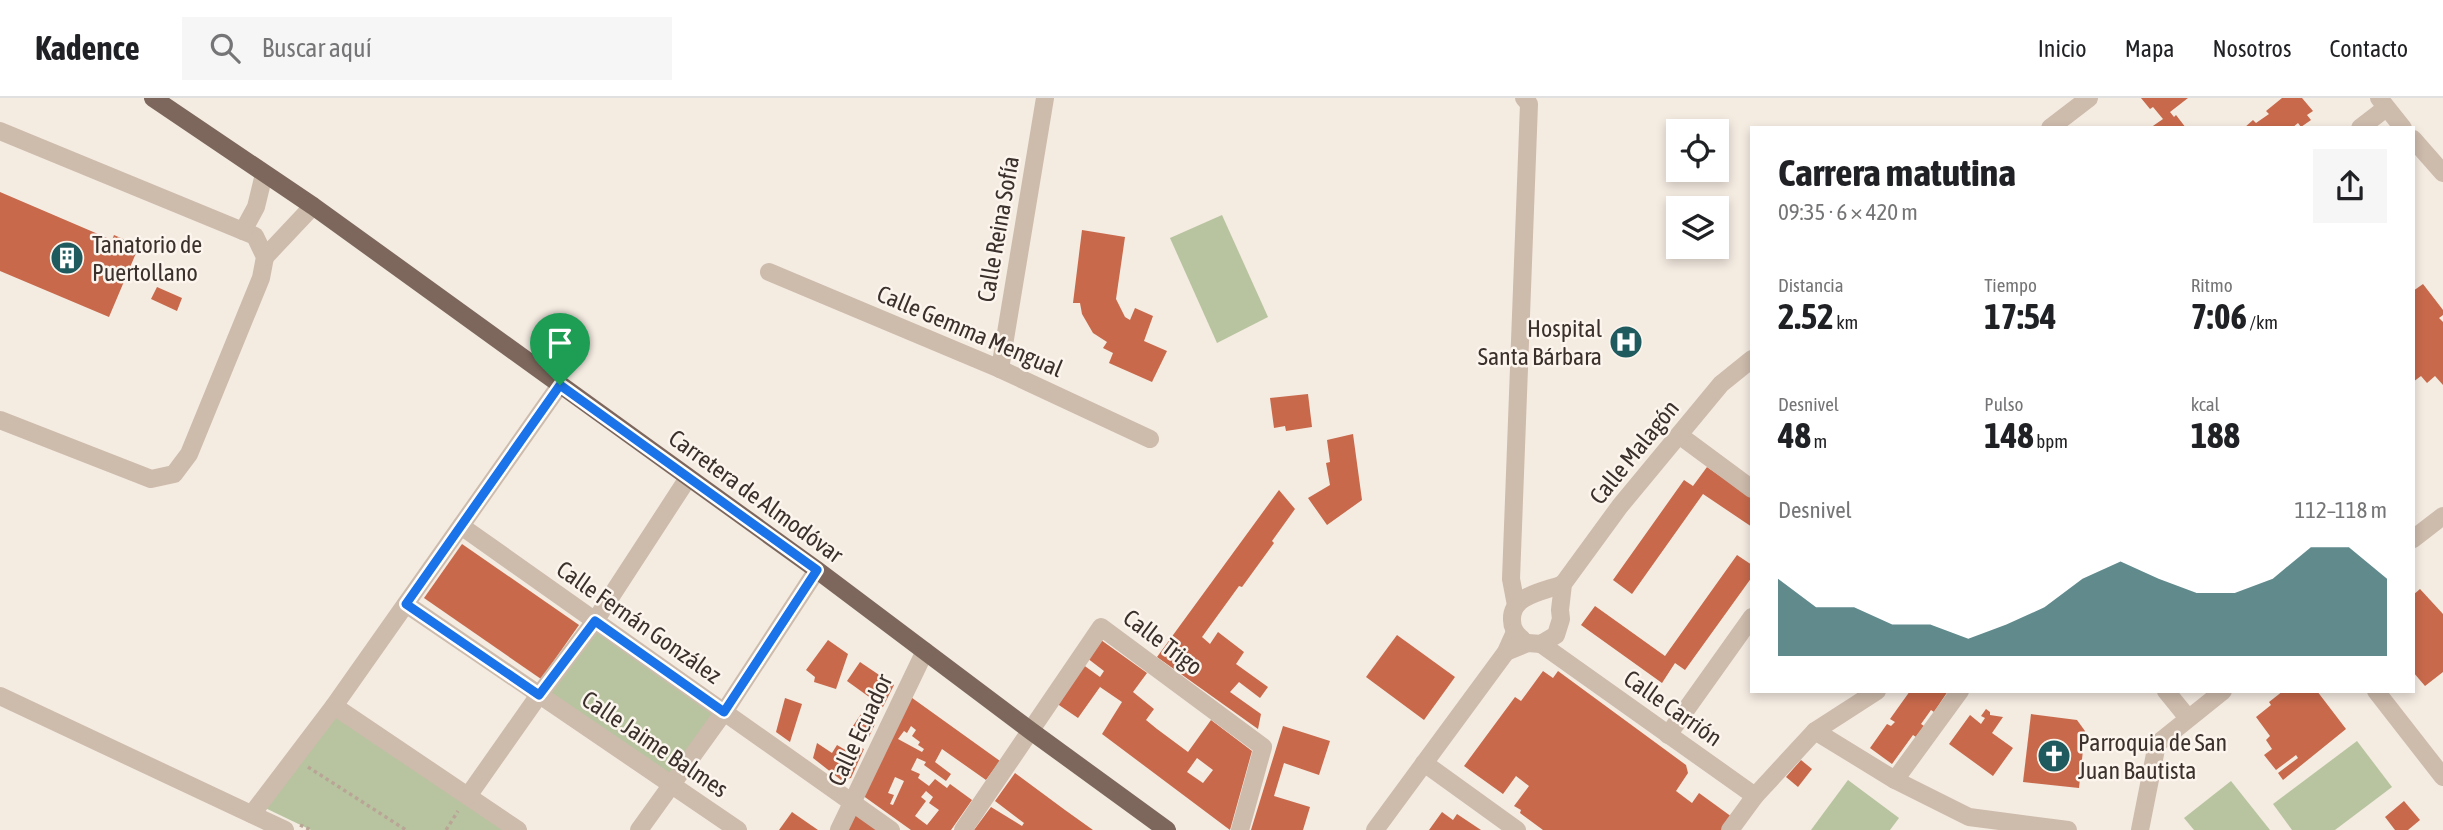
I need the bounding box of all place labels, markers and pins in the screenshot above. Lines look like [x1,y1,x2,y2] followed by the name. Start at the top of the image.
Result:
[92,231,202,286] place label: Tanatorio de Puertollano
[48,239,86,277] building icon: Tanatorio de Puertollano
[530,313,590,385] pin
[1478,315,1603,370] place label: Hospital Santa Bárbara
[1607,323,1645,361] hospital icon: Hospital Santa Bárbara
[2078,729,2227,784] place label: Parroquia de San Juan Bautista
[2035,737,2073,775] church icon: Parroquia de San Juan Bautista

